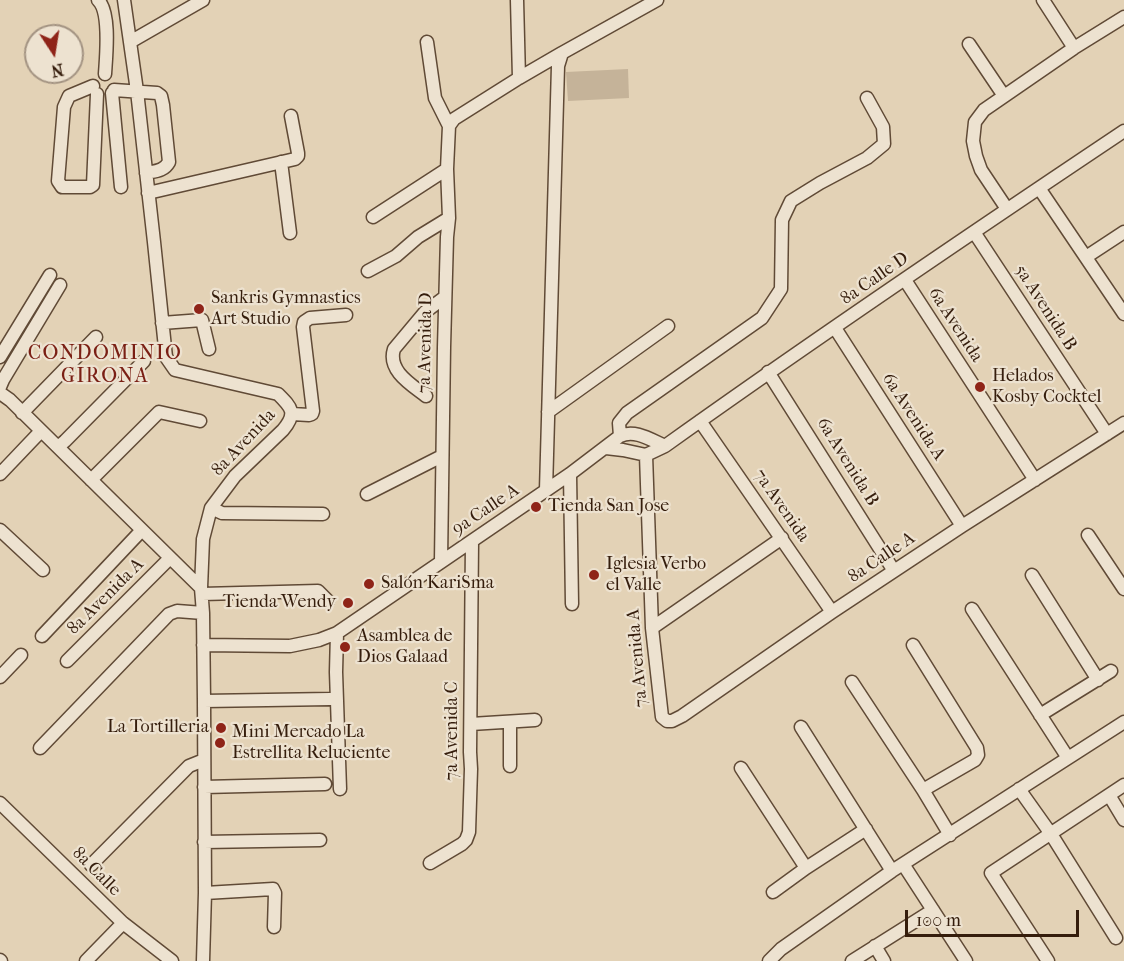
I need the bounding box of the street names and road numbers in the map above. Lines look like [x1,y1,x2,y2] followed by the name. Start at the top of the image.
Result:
[837,248,913,310] street label: 8a Calle D
[1009,261,1081,355] street label: 5a Avenida B
[923,284,987,366] street label: 6a Avenida
[414,292,438,394] street label: 7a Avenida D
[877,369,949,465] street label: 6a Avenida A
[208,405,280,481] street label: 8a Avenida
[811,414,883,510] street label: 6a Avenida B
[748,466,814,546] street label: 7a Avenida
[448,480,524,540] street label: 9a Calle A
[844,528,920,588] street label: 8a Calle A
[63,554,149,640] street label: 8a Avenida A
[623,608,653,708] street label: 7a Avenida A
[442,681,464,781] street label: 7a Avenida C
[67,843,125,901] street label: 8a Calle

